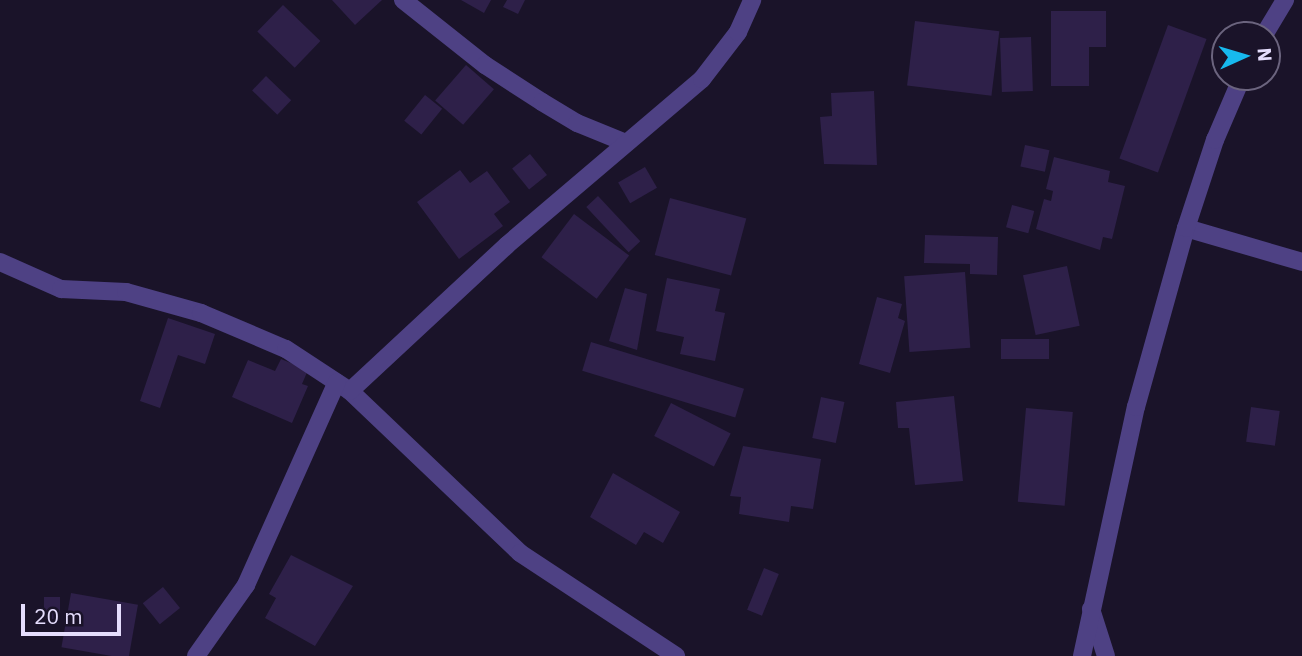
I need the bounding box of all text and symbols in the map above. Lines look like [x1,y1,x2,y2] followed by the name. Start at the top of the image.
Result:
[1211,21,1281,91] north arrow
[1253,47,1277,62] text: N
[24,590,124,634] scale bar
[34,602,83,630] text: 20 m

